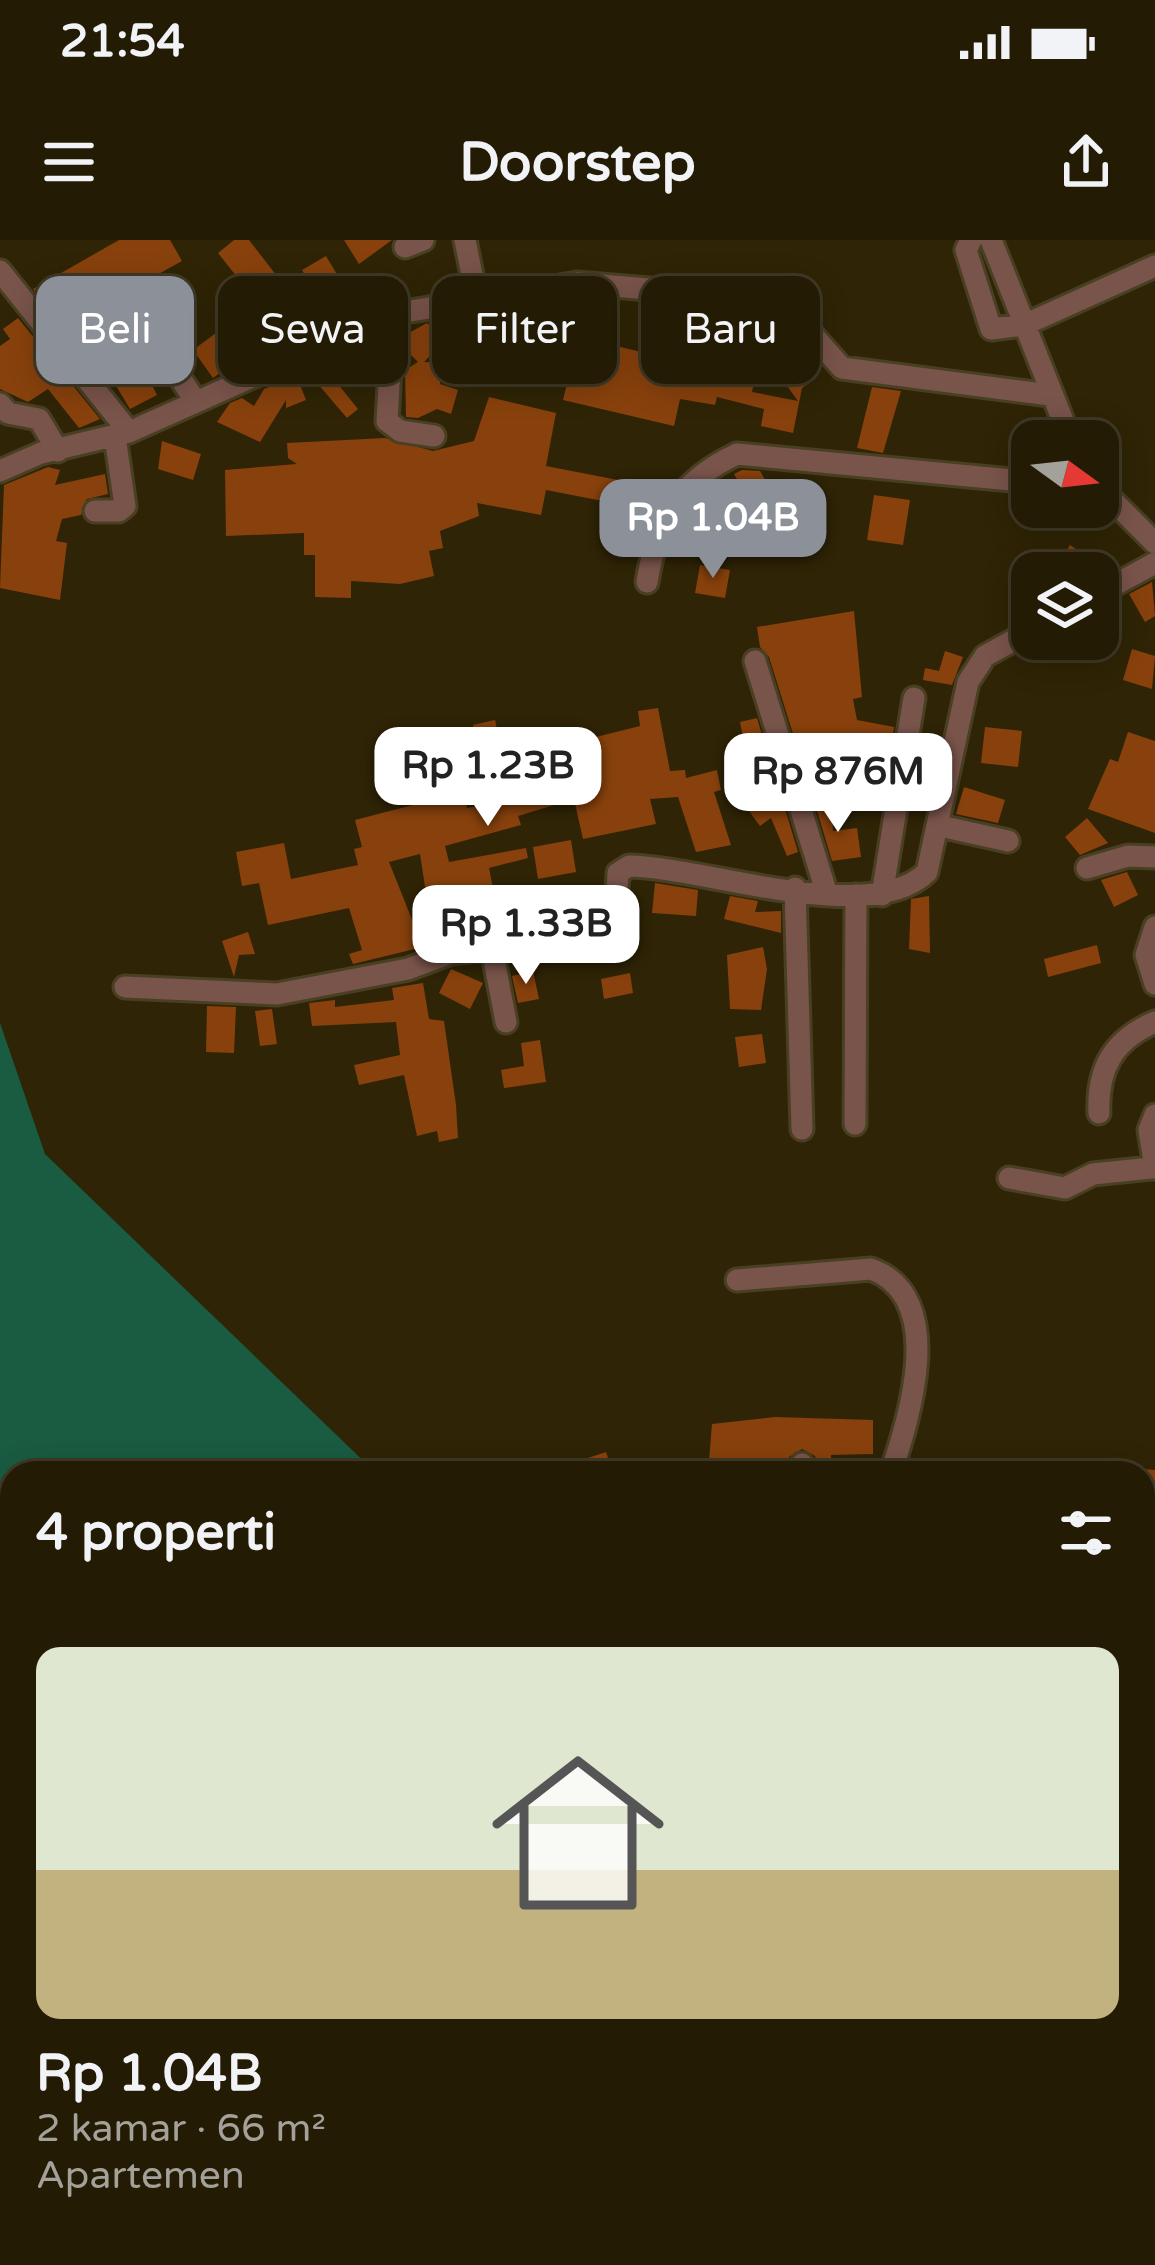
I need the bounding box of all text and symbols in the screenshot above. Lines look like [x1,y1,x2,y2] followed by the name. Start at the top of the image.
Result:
[60,15,185,69] text: 21:54
[36,129,102,195] icon: menu
[1053,129,1119,195] icon: share
[459,130,696,195] text: Doorstep
[36,276,194,384] chip: Beli
[218,276,408,384] chip: Sewa
[432,276,617,384] chip: Filter
[641,276,820,384] chip: Baru
[1011,420,1119,528] north arrow
[1011,420,1119,660] map controls
[589,479,837,581] pin: Rp 1.04B
[626,494,800,541] text: Rp 1.04B
[1011,552,1119,660] button: layers
[364,727,612,829] pin: Rp 1.23B
[727,733,949,835] pin: Rp 876M
[401,742,575,789] text: Rp 1.23B
[751,748,925,795] text: Rp 876M
[402,885,650,987] pin: Rp 1.33B
[439,900,613,947] text: Rp 1.33B
[1053,1500,1119,1566] icon: filters
[36,1502,276,1564] text: 4 properti
[470,1725,686,1941] icon: home
[36,2043,262,2105] text: Rp 1.04B
[36,2105,326,2152] text: 2 kamar · 66 m²
[36,2152,245,2199] text: Apartemen

